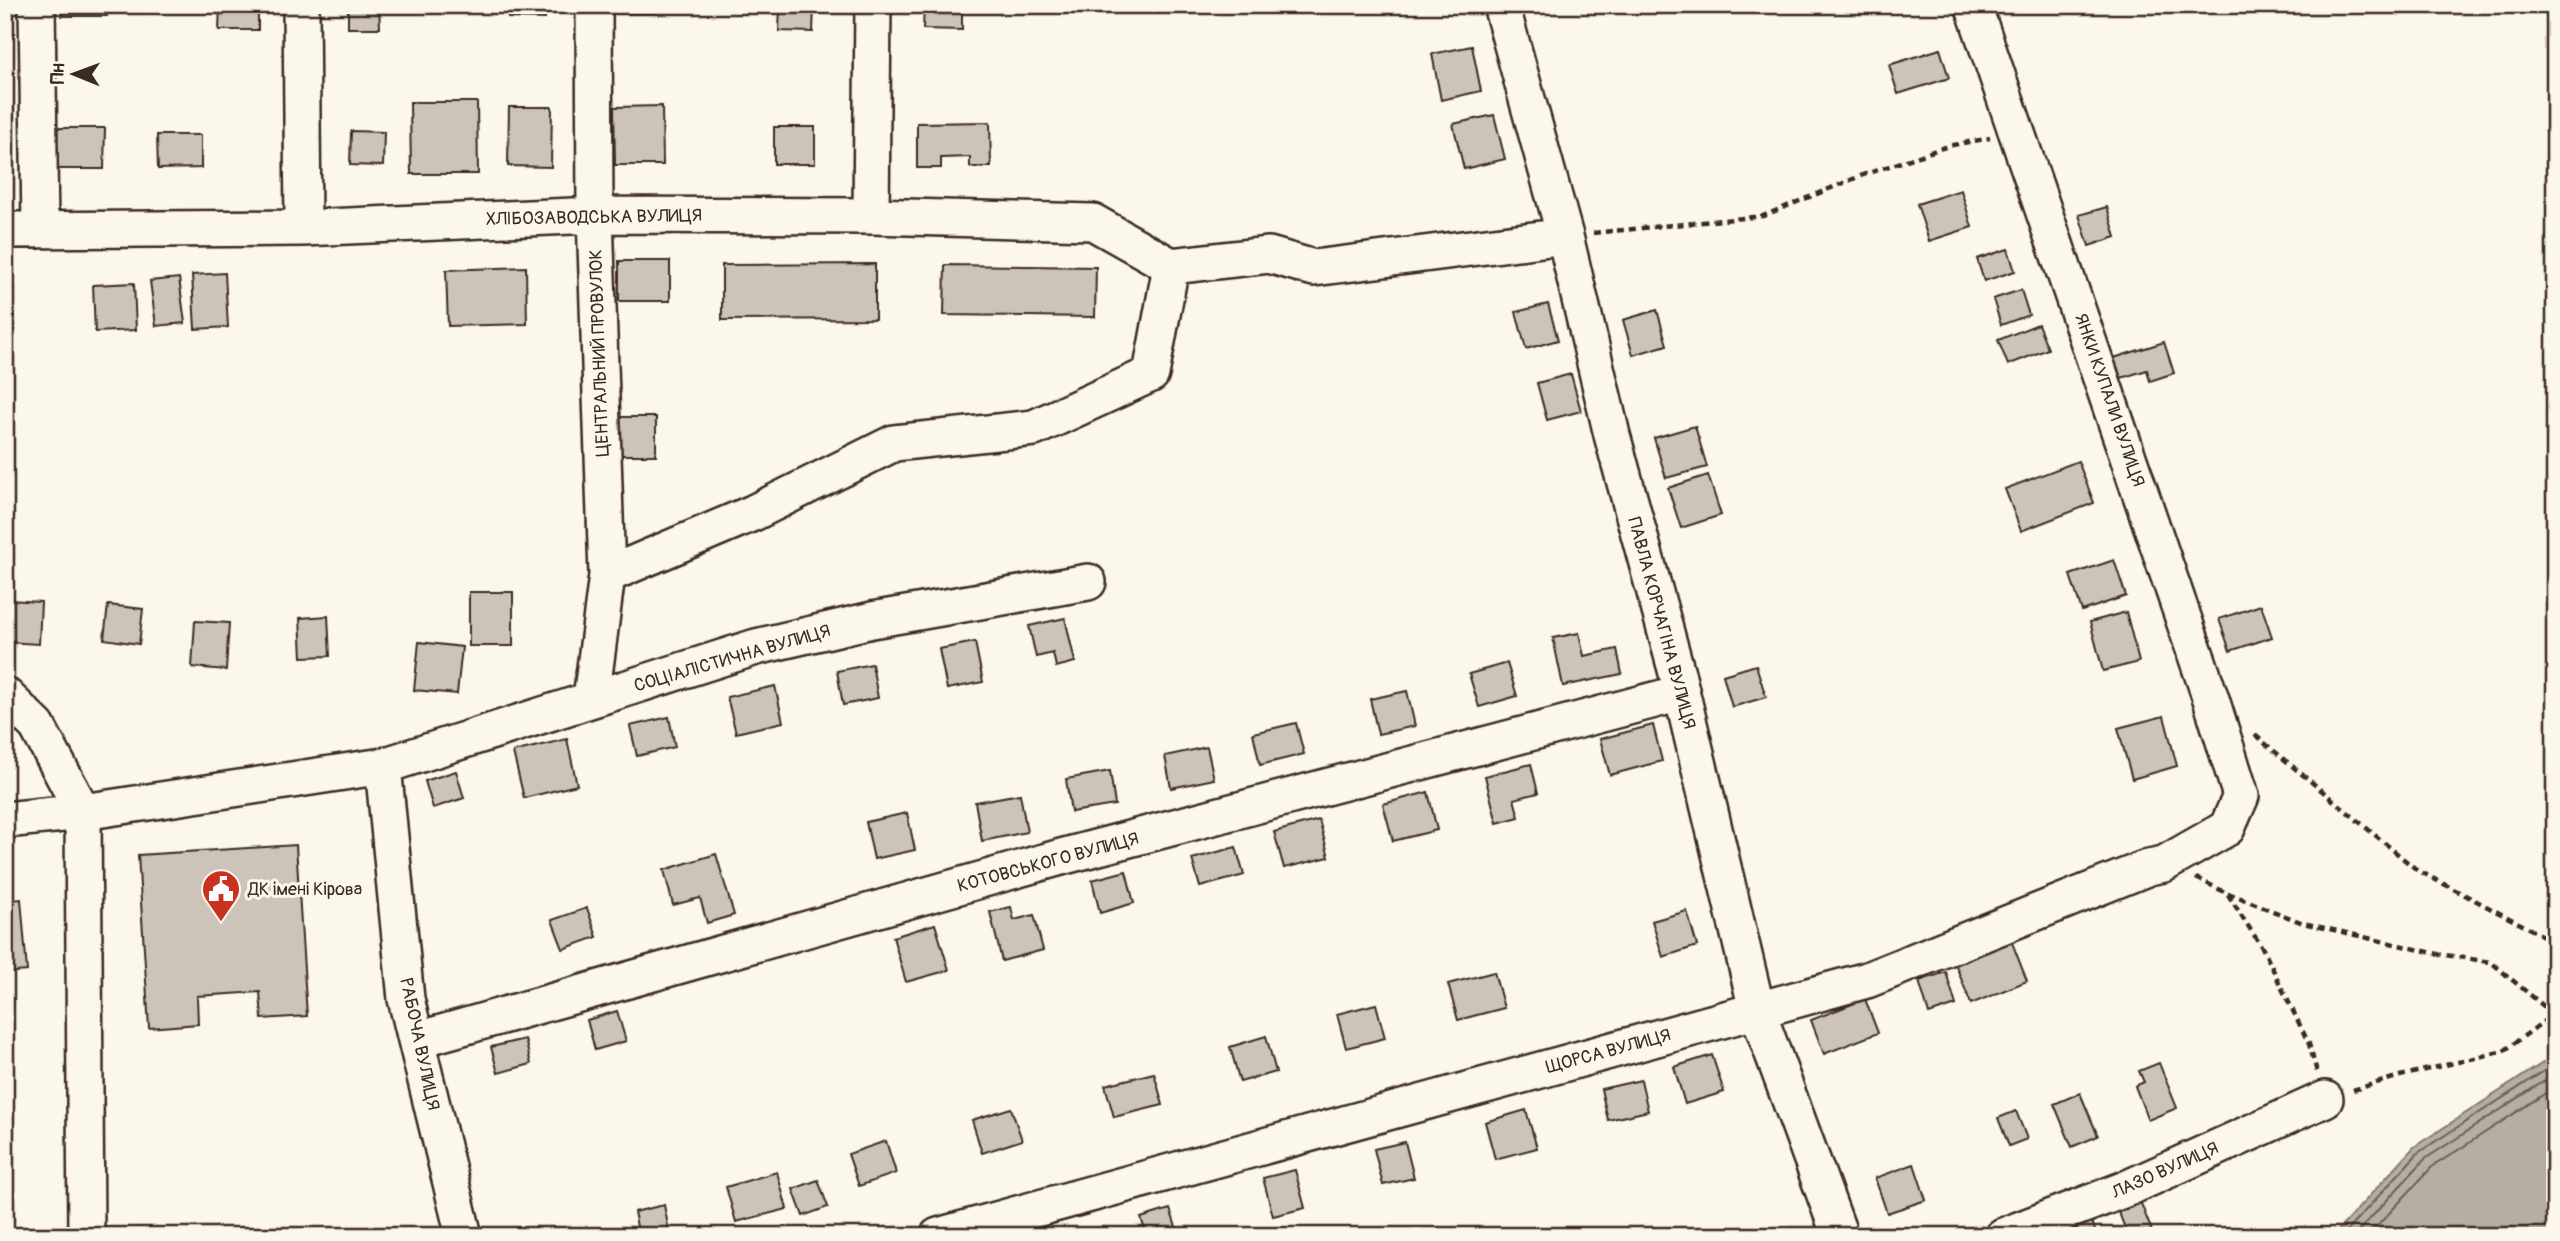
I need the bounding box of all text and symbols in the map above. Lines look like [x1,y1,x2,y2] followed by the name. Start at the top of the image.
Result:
[38,38,108,108] north arrow
[46,63,70,84] text: Пн
[486,204,702,231] street label: ХЛІБОЗАВОДСЬКА ВУЛИЦЯ
[584,249,615,457] street label: ЦЕНТРАЛЬНИЙ ПРОВУЛОК
[2069,310,2150,490] street label: ЯНКИ КУПАЛИ ВУЛИЦЯ
[1622,515,1701,732] street label: ПАВЛА КОРЧАГІНА ВУЛИЦЯ
[631,619,833,698] street label: СОЦІАЛІСТИЧНА ВУЛИЦЯ
[955,827,1141,898] street label: КОТОВСЬКОГО ВУЛИЦЯ
[200,868,242,923] public building icon: ДК імені Кірова
[247,878,362,901] place label: ДК імені Кірова
[394,976,445,1113] street label: РАБОЧА ВУЛИЦЯ
[1543,1024,1673,1079] street label: ЩОРСА ВУЛИЦЯ
[2107,1137,2222,1205] street label: ЛАЗО ВУЛИЦЯ

